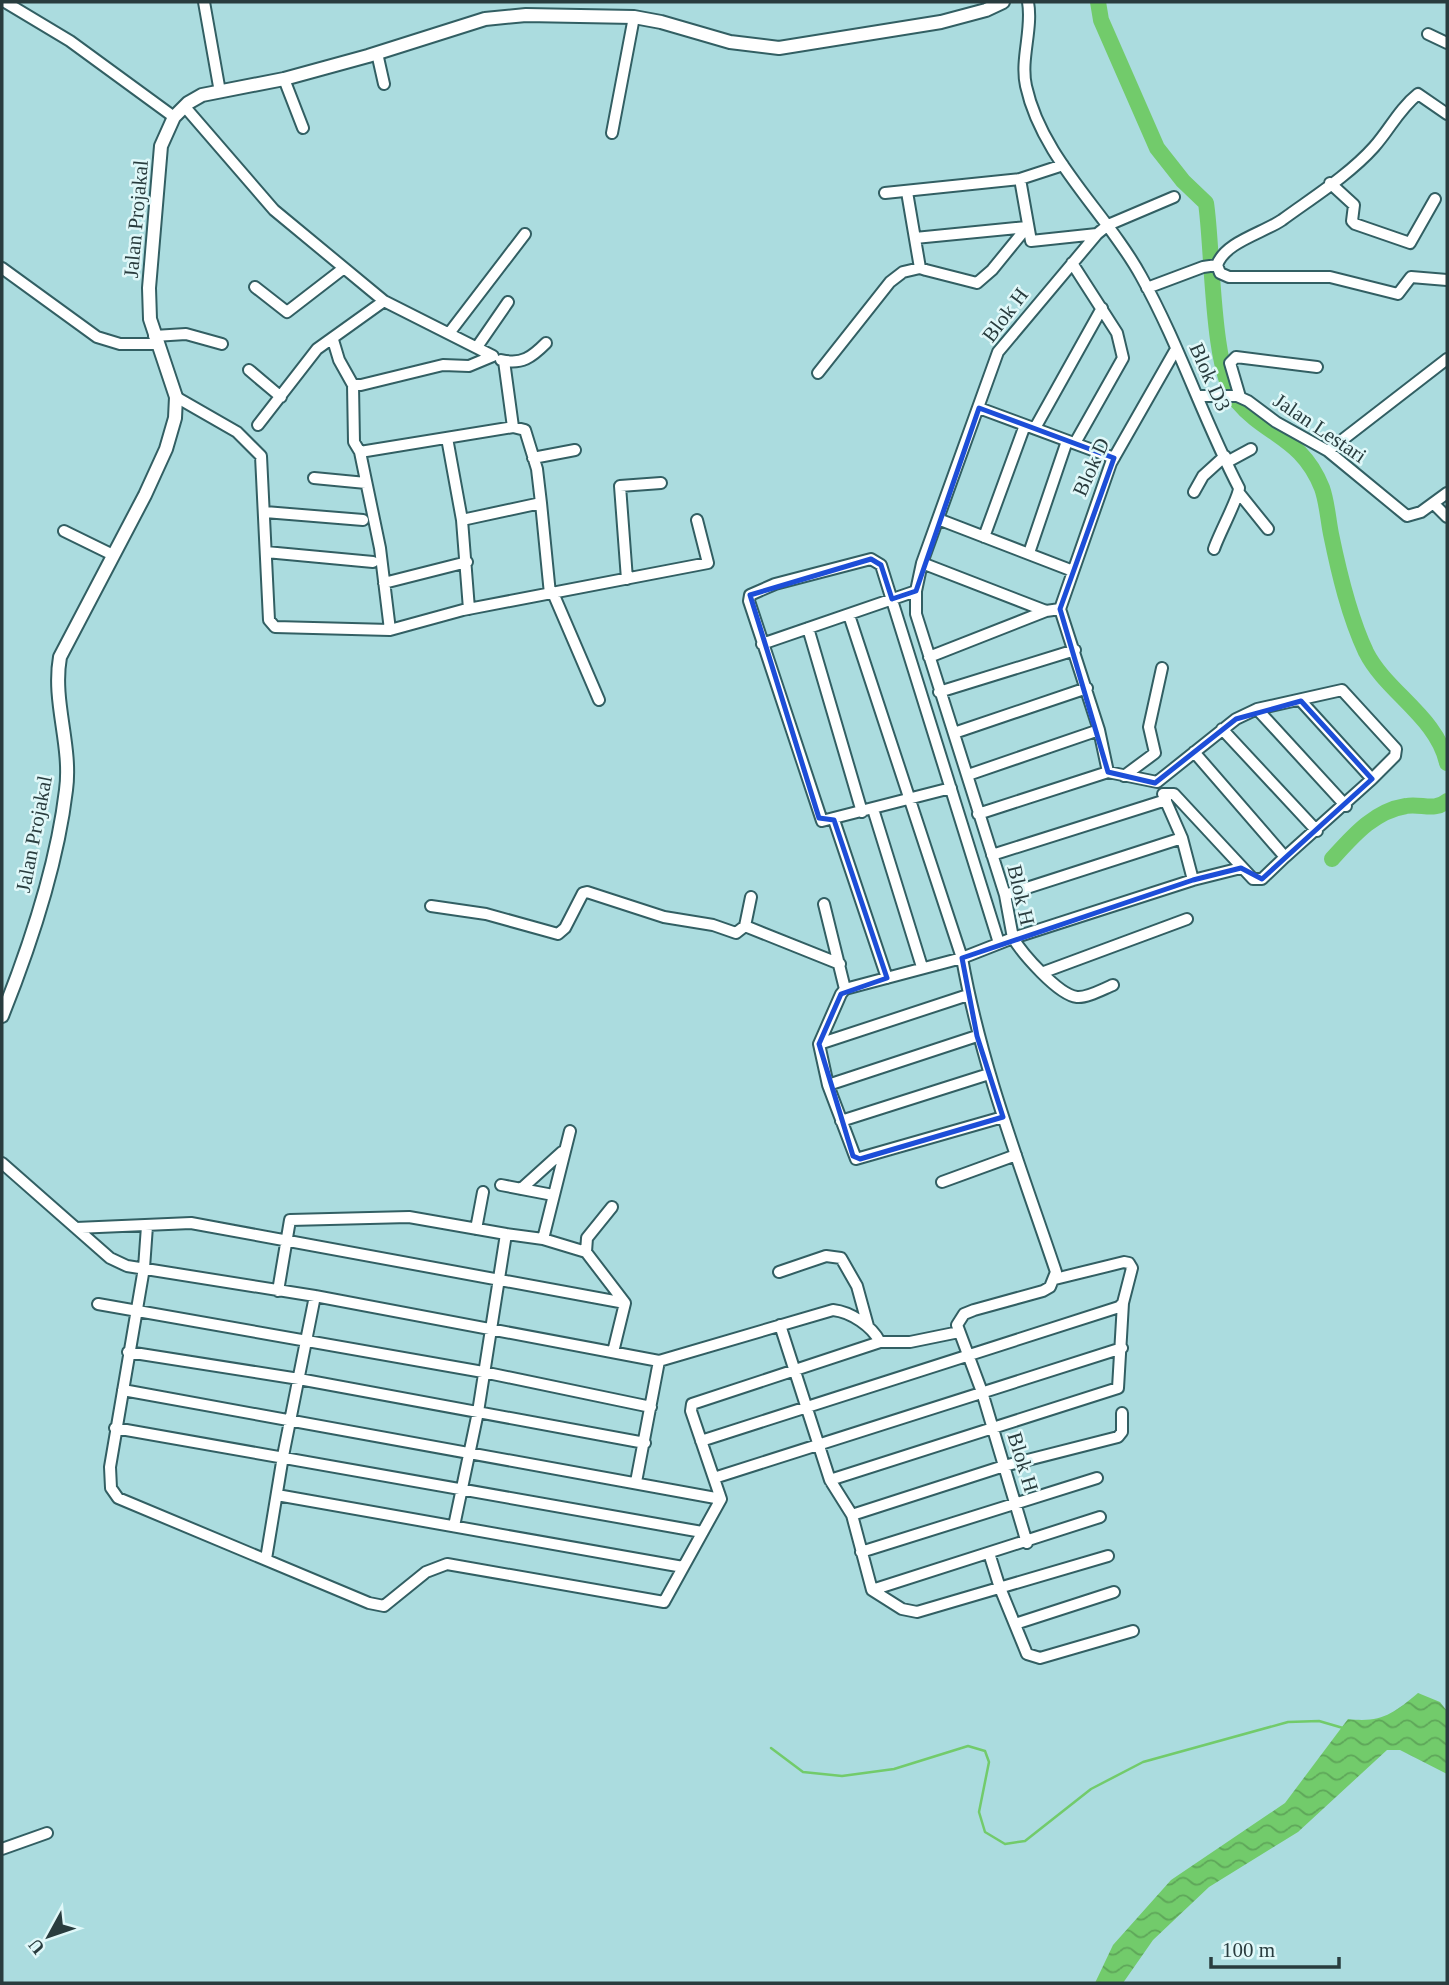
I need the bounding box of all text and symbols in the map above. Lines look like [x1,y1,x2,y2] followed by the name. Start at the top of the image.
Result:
[119,159,153,279] street label: Jalan Projakal
[977,283,1033,347] street label: Blok H
[1184,339,1236,415] street label: Blok D3
[1269,388,1371,468] street label: Jalan Lestari
[1068,434,1114,500] street label: Blok D
[11,773,57,894] street label: Jalan Projakal
[1002,862,1040,928] street label: Blok H
[1003,1429,1043,1495] street label: Blok H
[14,1901,84,1971] north arrow
[1211,1926,1339,1970] scale bar
[24,1934,49,1959] text: U
[1222,1938,1275,1962] text: 100 m

